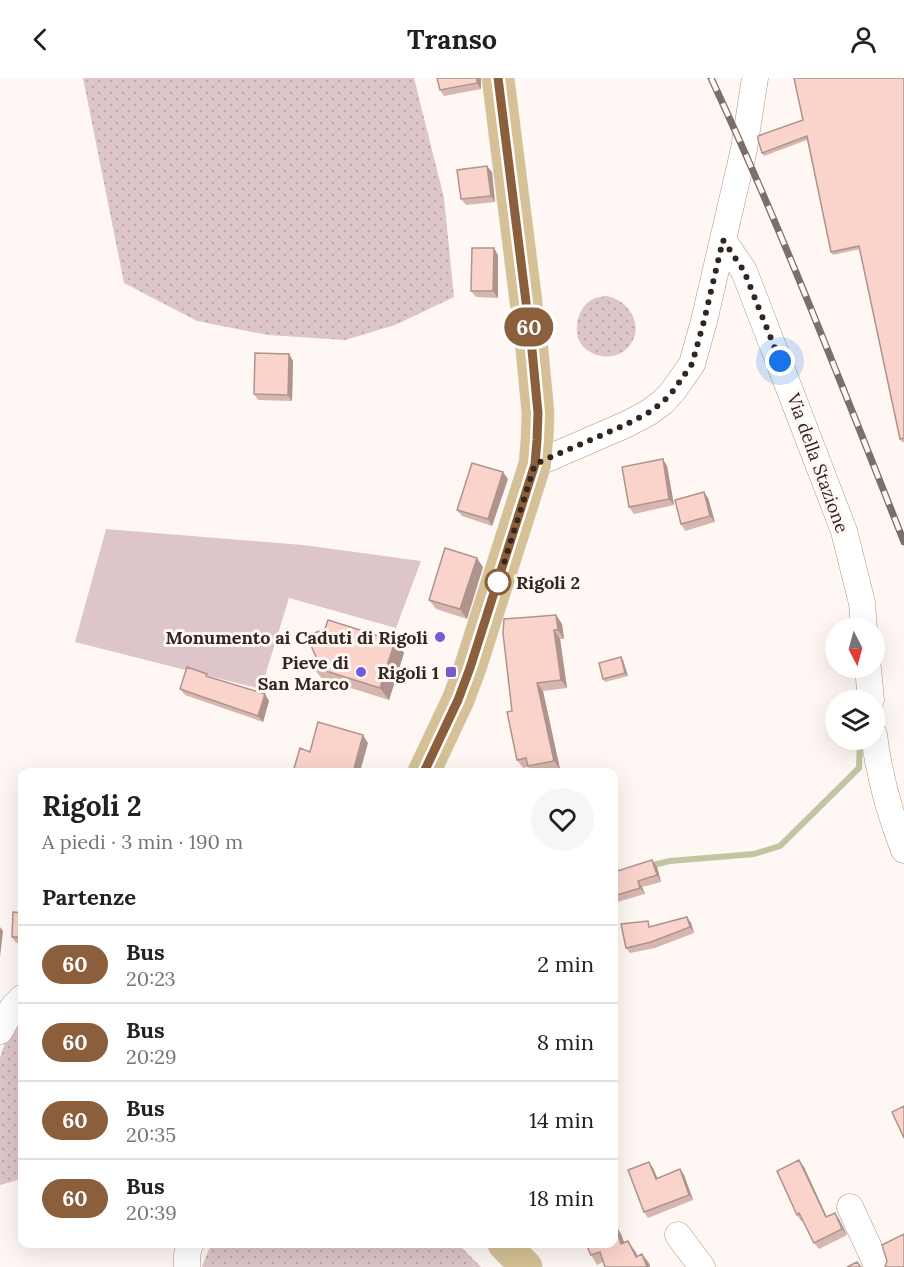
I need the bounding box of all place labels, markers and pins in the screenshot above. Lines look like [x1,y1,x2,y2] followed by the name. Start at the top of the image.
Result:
[485,569,511,595] marker: Rigoli 2
[516,571,580,594] place label: Rigoli 2
[165,626,428,649] place label: Monumento ai Caduti di Rigoli
[433,630,447,644] marker: Monumento ai Caduti di Rigoli
[258,651,349,695] place label: Pieve di San Marco
[377,661,439,684] place label: Rigoli 1
[354,665,368,679] marker: Pieve di San Marco
[444,665,458,679] marker: Rigoli 1

